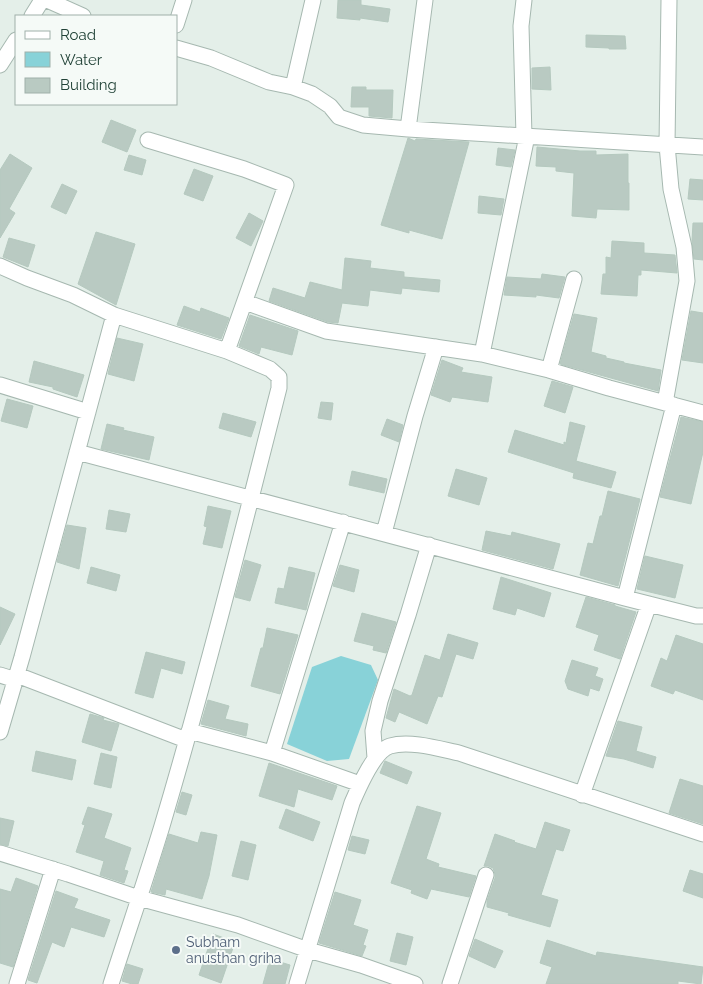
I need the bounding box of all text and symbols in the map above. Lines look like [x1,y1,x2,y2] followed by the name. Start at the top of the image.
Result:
[15,15,178,105] legend
[60,26,96,44] text: Road
[60,51,103,69] text: Water
[60,76,117,94] text: Building
[186,934,282,966] place label: Subham anusthan griha
[170,944,182,956] marker: Subham anusthan griha

